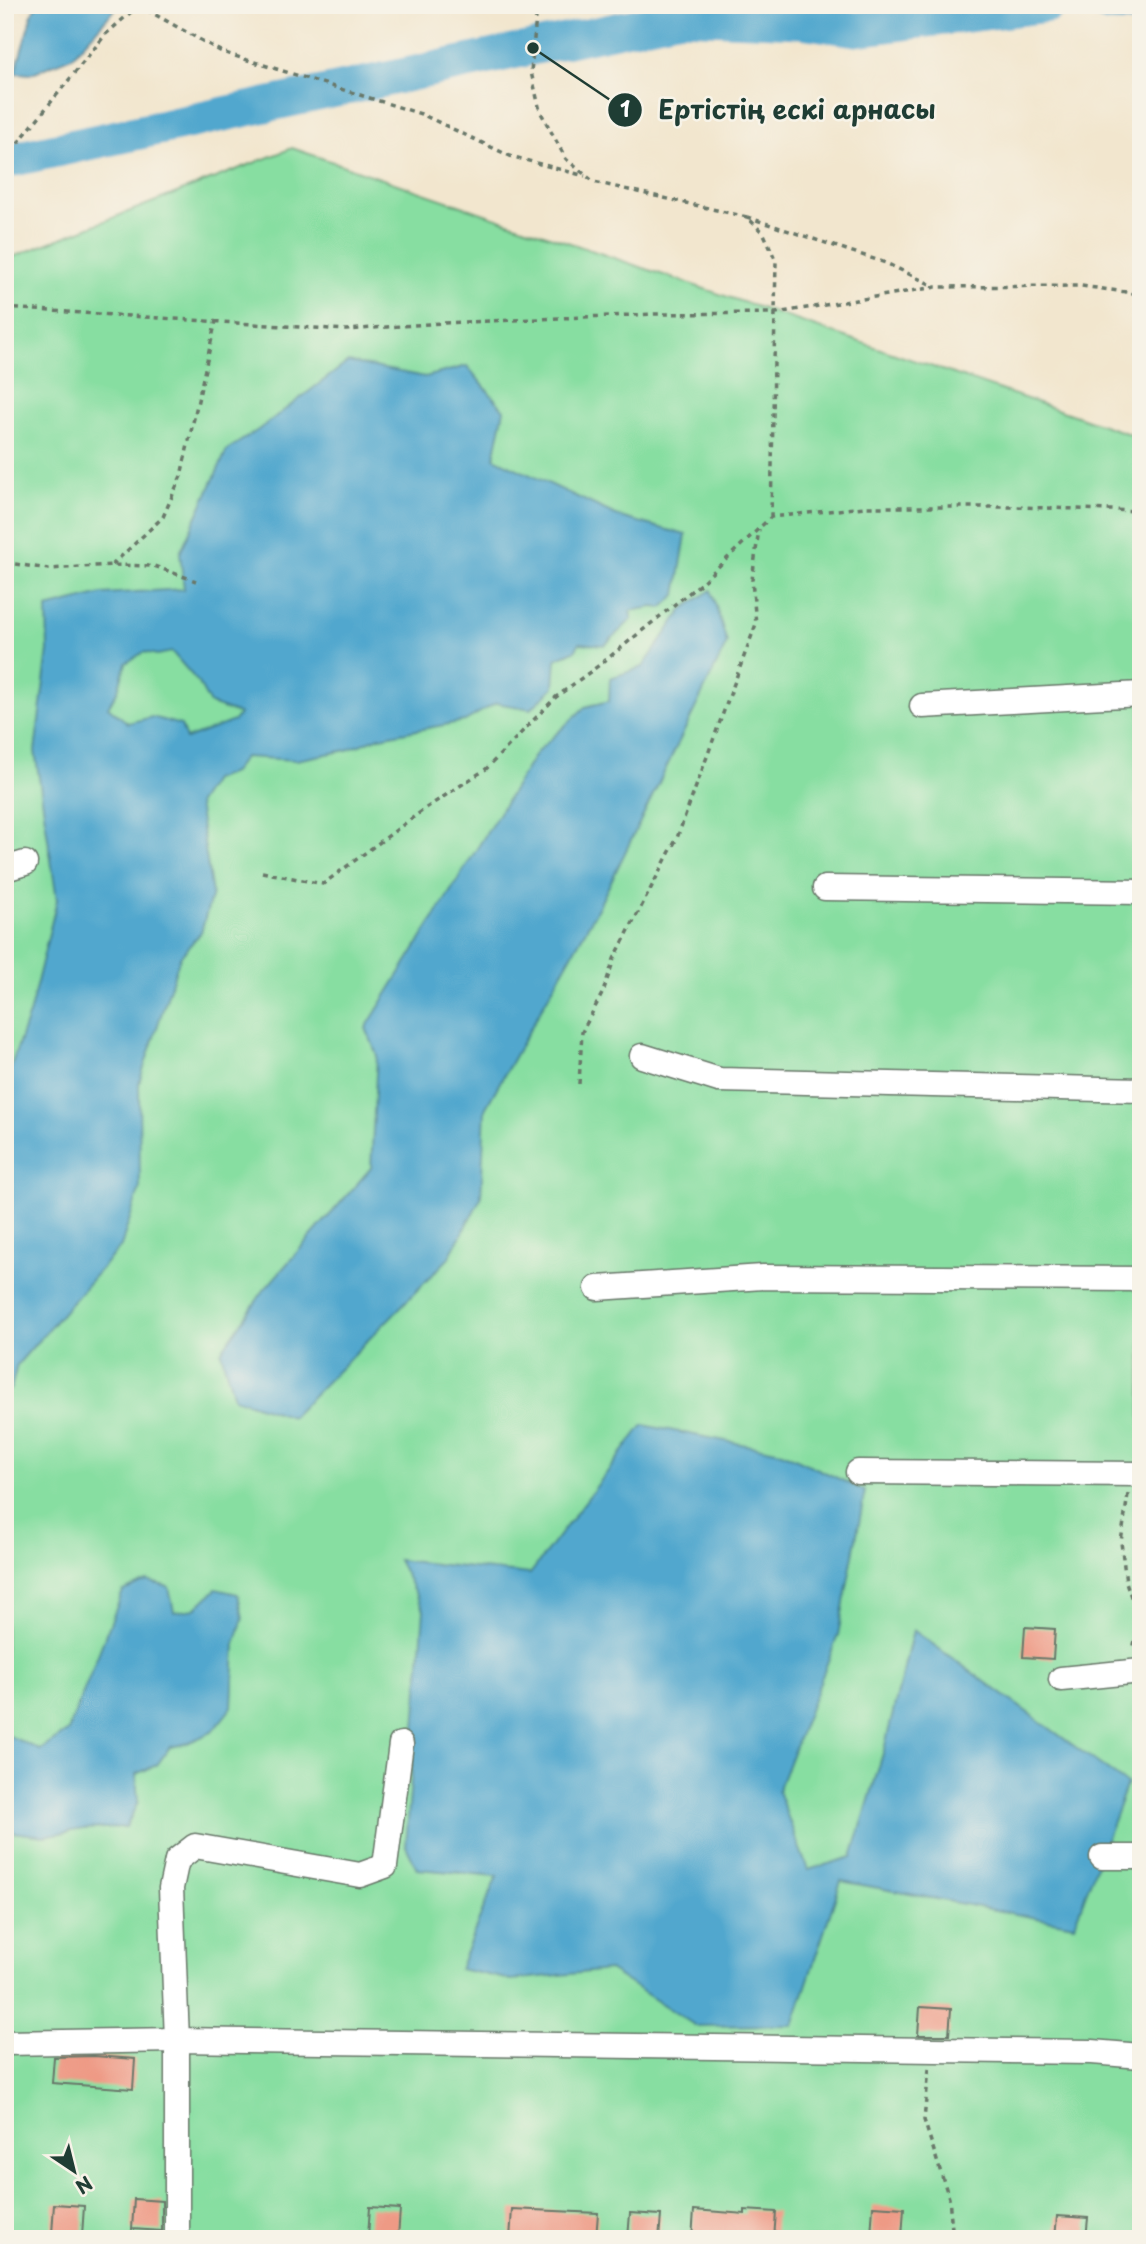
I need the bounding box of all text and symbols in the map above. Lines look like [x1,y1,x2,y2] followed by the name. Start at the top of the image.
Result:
[608,86,950,133] callout: Ертістің ескі арнасы
[658,89,936,128] text: Ертістің ескі арнасы
[620,92,630,124] text: 1
[38,2136,108,2206] north arrow
[70,2170,99,2202] text: N

